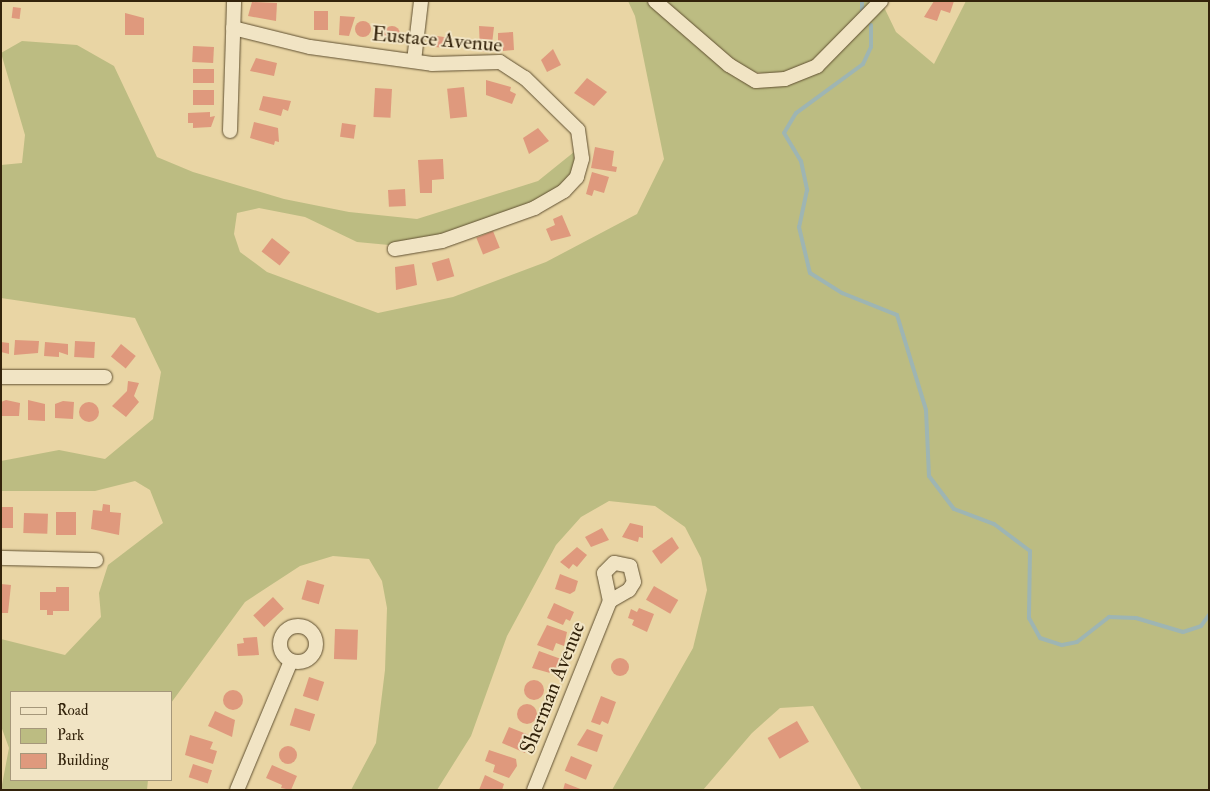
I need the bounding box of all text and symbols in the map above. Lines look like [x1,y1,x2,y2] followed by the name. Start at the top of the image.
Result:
[371,22,503,58] street label: Eustace Avenue
[515,618,591,758] street label: Sherman Avenue
[10,691,172,781] legend
[57,701,88,720] text: Road
[57,726,84,745] text: Park
[57,751,109,770] text: Building

